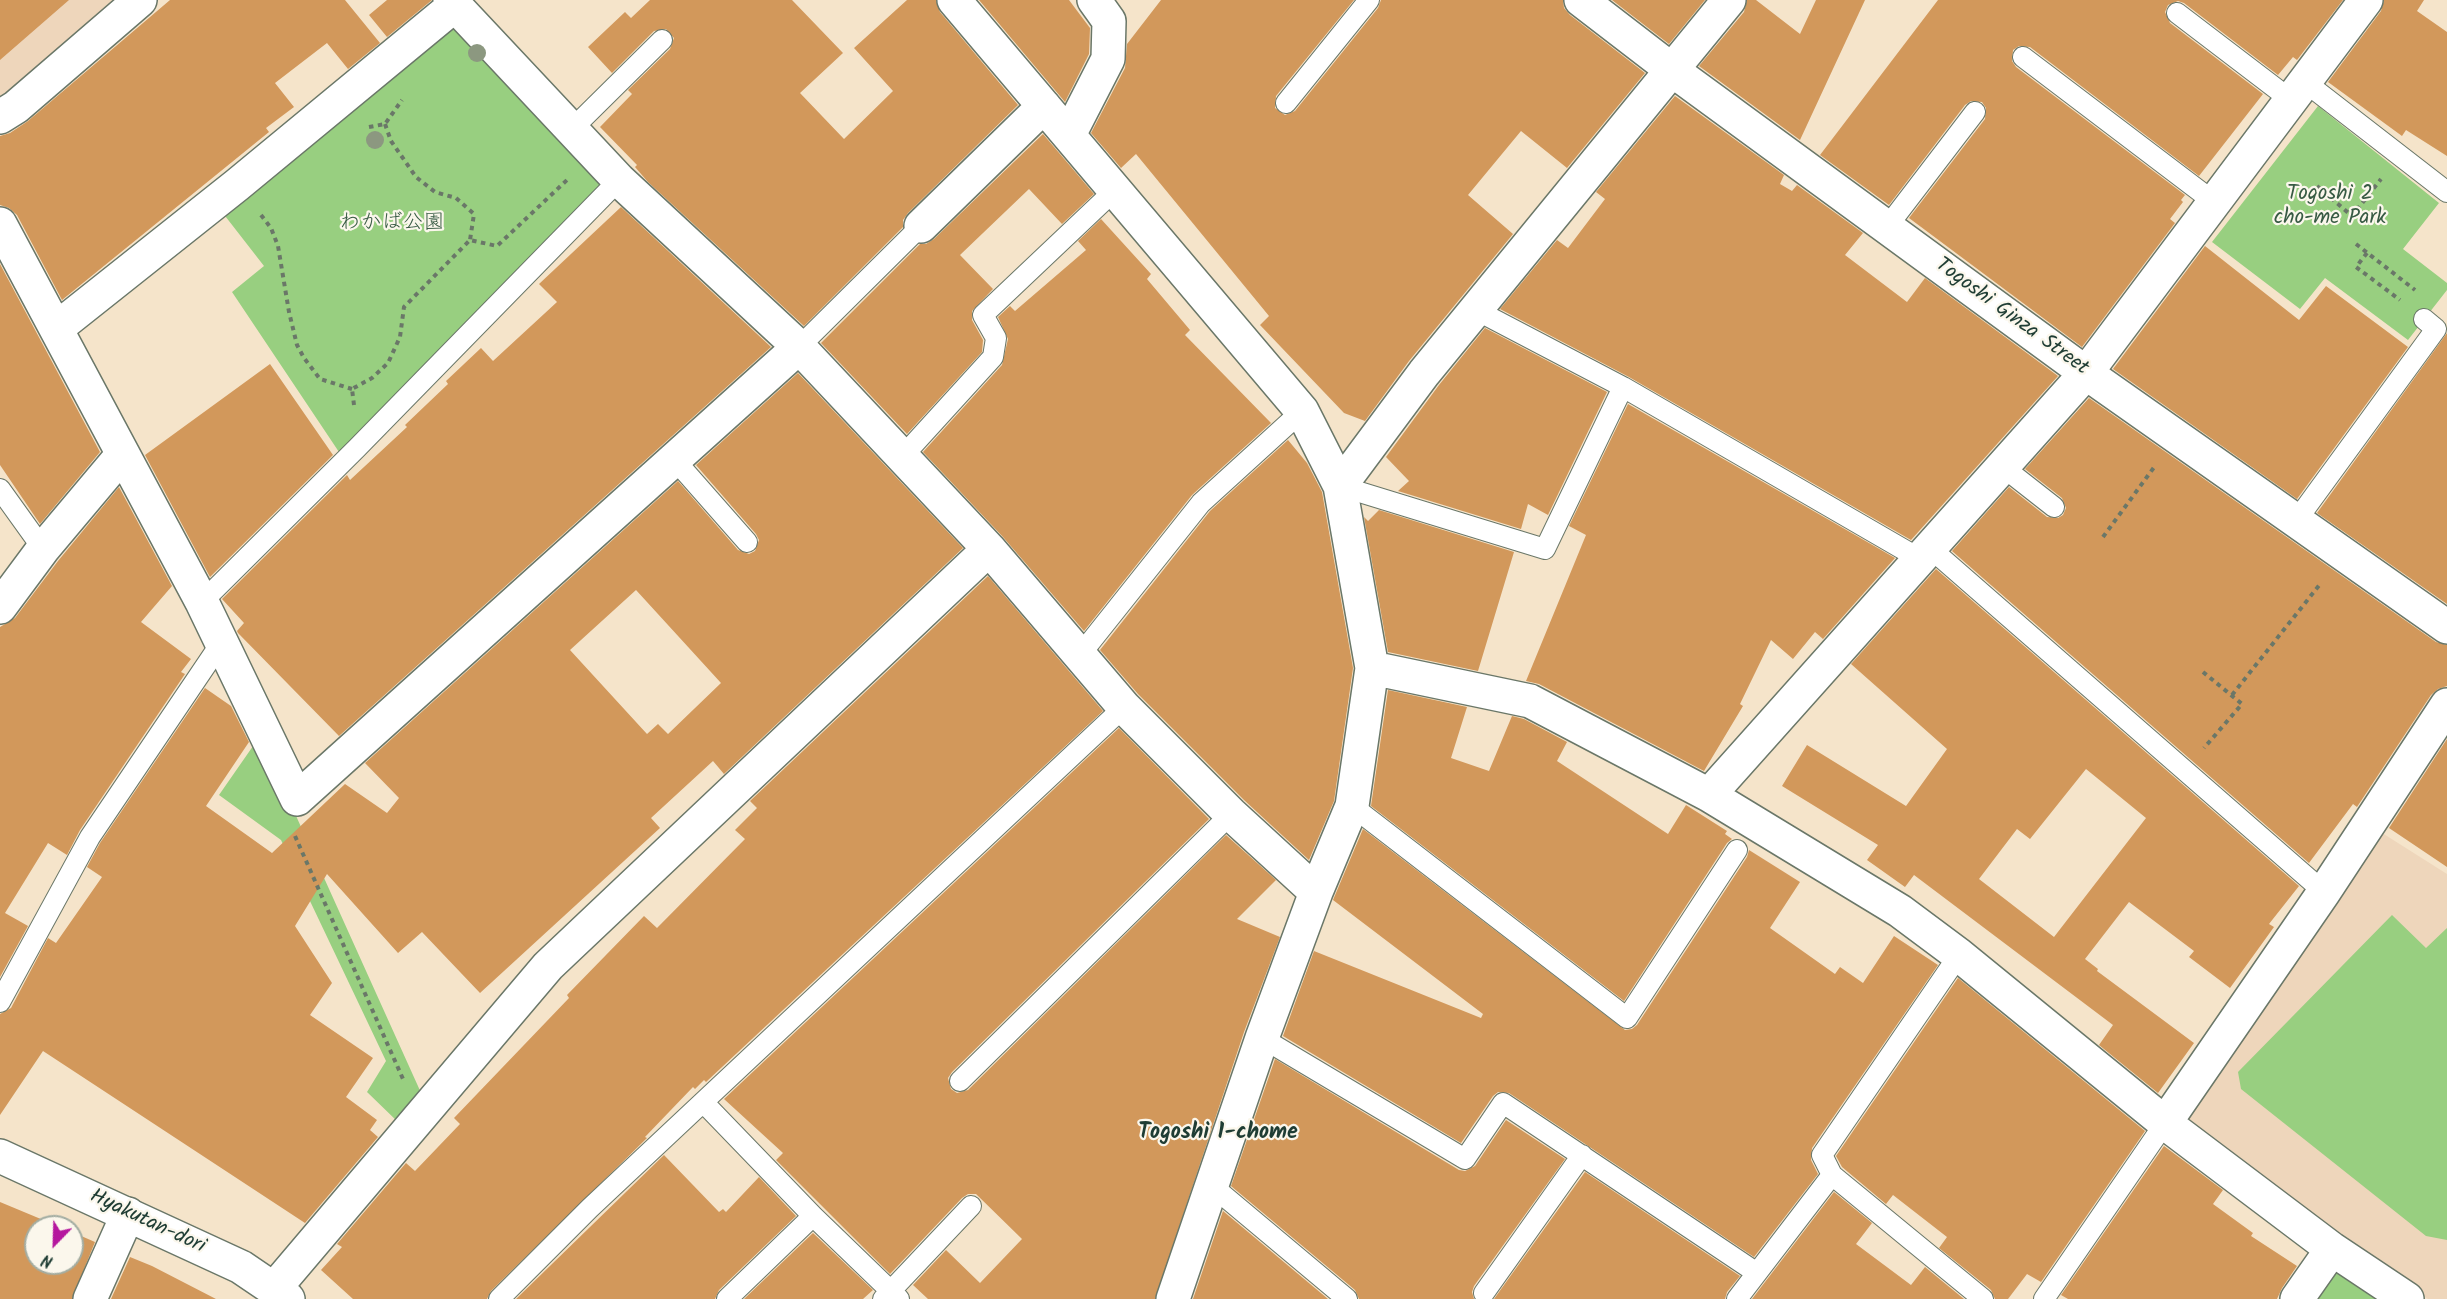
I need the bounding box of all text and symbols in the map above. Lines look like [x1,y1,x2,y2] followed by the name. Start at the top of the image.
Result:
[2274,182,2386,232] park label: Togoshi 2 cho-me Park
[340,211,444,237] park label: わかば公園
[1929,254,2093,382] street label: Togoshi Ginza Street
[1138,1121,1298,1147] district label: Togoshi 1-chome
[85,1185,209,1261] street label: Hyakutan-dori
[24,1215,84,1275] north arrow
[38,1247,57,1274] text: N

